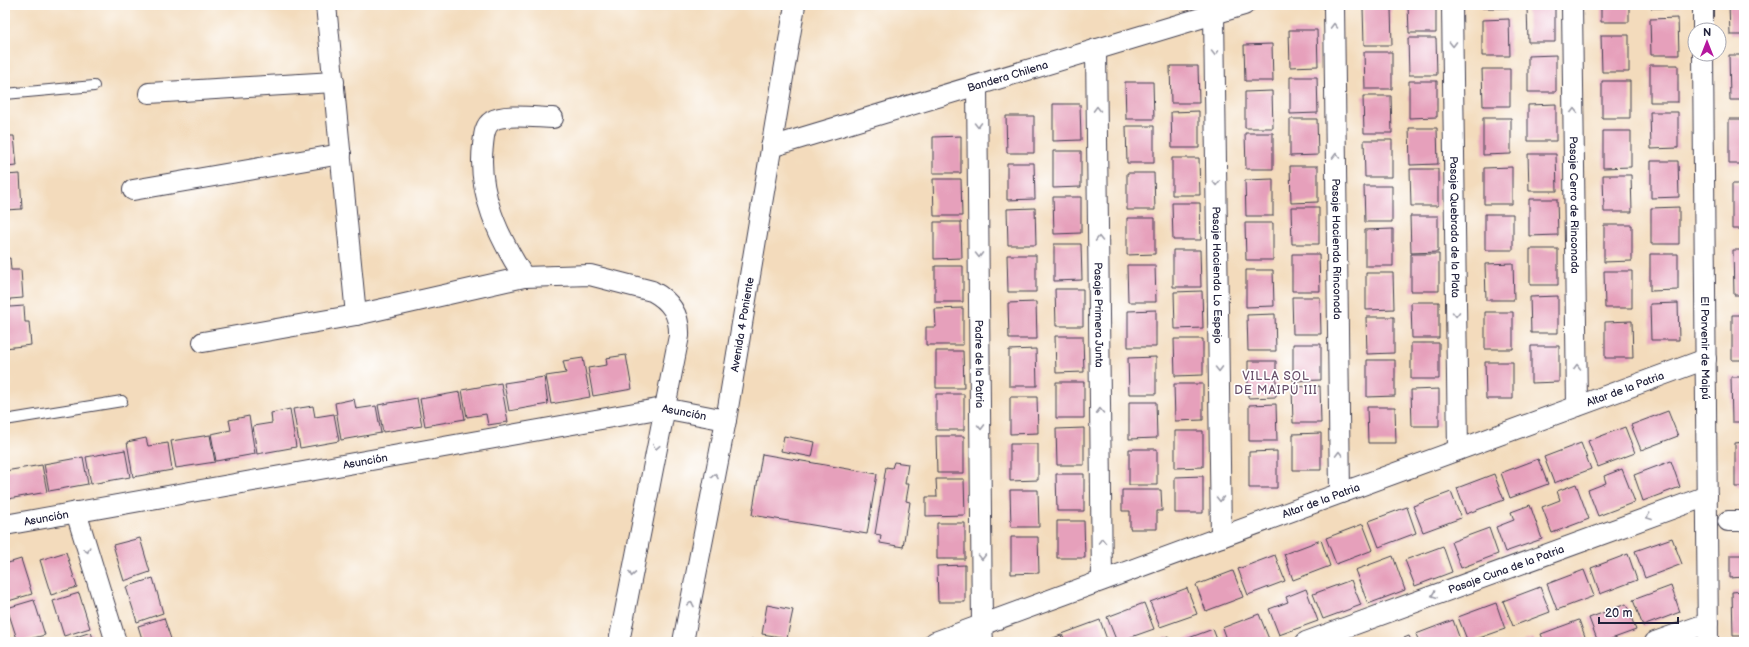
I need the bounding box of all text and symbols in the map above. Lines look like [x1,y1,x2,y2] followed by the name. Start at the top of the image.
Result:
[1687,22,1727,62] north arrow
[1330,23,1338,29] one-way arrow
[1703,26,1711,39] text: N
[1449,41,1457,47] one-way arrow
[1211,50,1219,56] one-way arrow
[966,58,1050,95] street label: Bandera Chilena
[1093,106,1101,112] one-way arrow
[1570,108,1578,114] one-way arrow
[974,122,982,128] one-way arrow
[1567,136,1581,274] street label: Pasaje Cerro de Rinconada
[1332,153,1340,159] one-way arrow
[1447,156,1462,298] street label: Pasaje Quebrada de la Plata
[1329,178,1344,320] street label: Pasaje Hacienda Rinconada
[1212,180,1220,186] one-way arrow
[1210,206,1224,344] street label: Pasaje Hacienda Lo Espejo
[1095,236,1103,242] one-way arrow
[975,252,983,258] one-way arrow
[1091,262,1106,368] street label: Pasaje Primera Junta
[728,276,757,373] street label: Avenida 4 Poniente
[1698,296,1712,400] street label: El Porvenir de Maipú
[1452,311,1460,317] one-way arrow
[972,320,986,408] street label: Padre de la Patria
[1573,364,1581,370] one-way arrow
[1215,366,1223,372] one-way arrow
[1234,369,1318,398] district label: VILLA SOL DE MAIPÚ III
[1585,369,1666,409] street label: Altar de la Patria
[661,402,708,423] street label: Asunción
[1096,408,1105,414] one-way arrow
[977,424,985,430] one-way arrow
[652,443,661,450] one-way arrow
[342,451,389,472] street label: Asunción
[1335,451,1343,457] one-way arrow
[711,473,719,479] one-way arrow
[1280,481,1362,521] street label: Altar de la Patria
[1216,496,1224,502] one-way arrow
[23,508,70,528] street label: Asunción
[1645,513,1652,521] one-way arrow
[1098,538,1106,544] one-way arrow
[1447,543,1566,597] street label: Pasaje Cuna de la Patria
[82,546,91,553] one-way arrow
[978,554,986,560] one-way arrow
[628,571,637,577] one-way arrow
[1431,591,1438,599] one-way arrow
[1599,599,1678,625] scale bar
[686,601,694,607] one-way arrow
[1605,606,1632,621] text: 20 m

